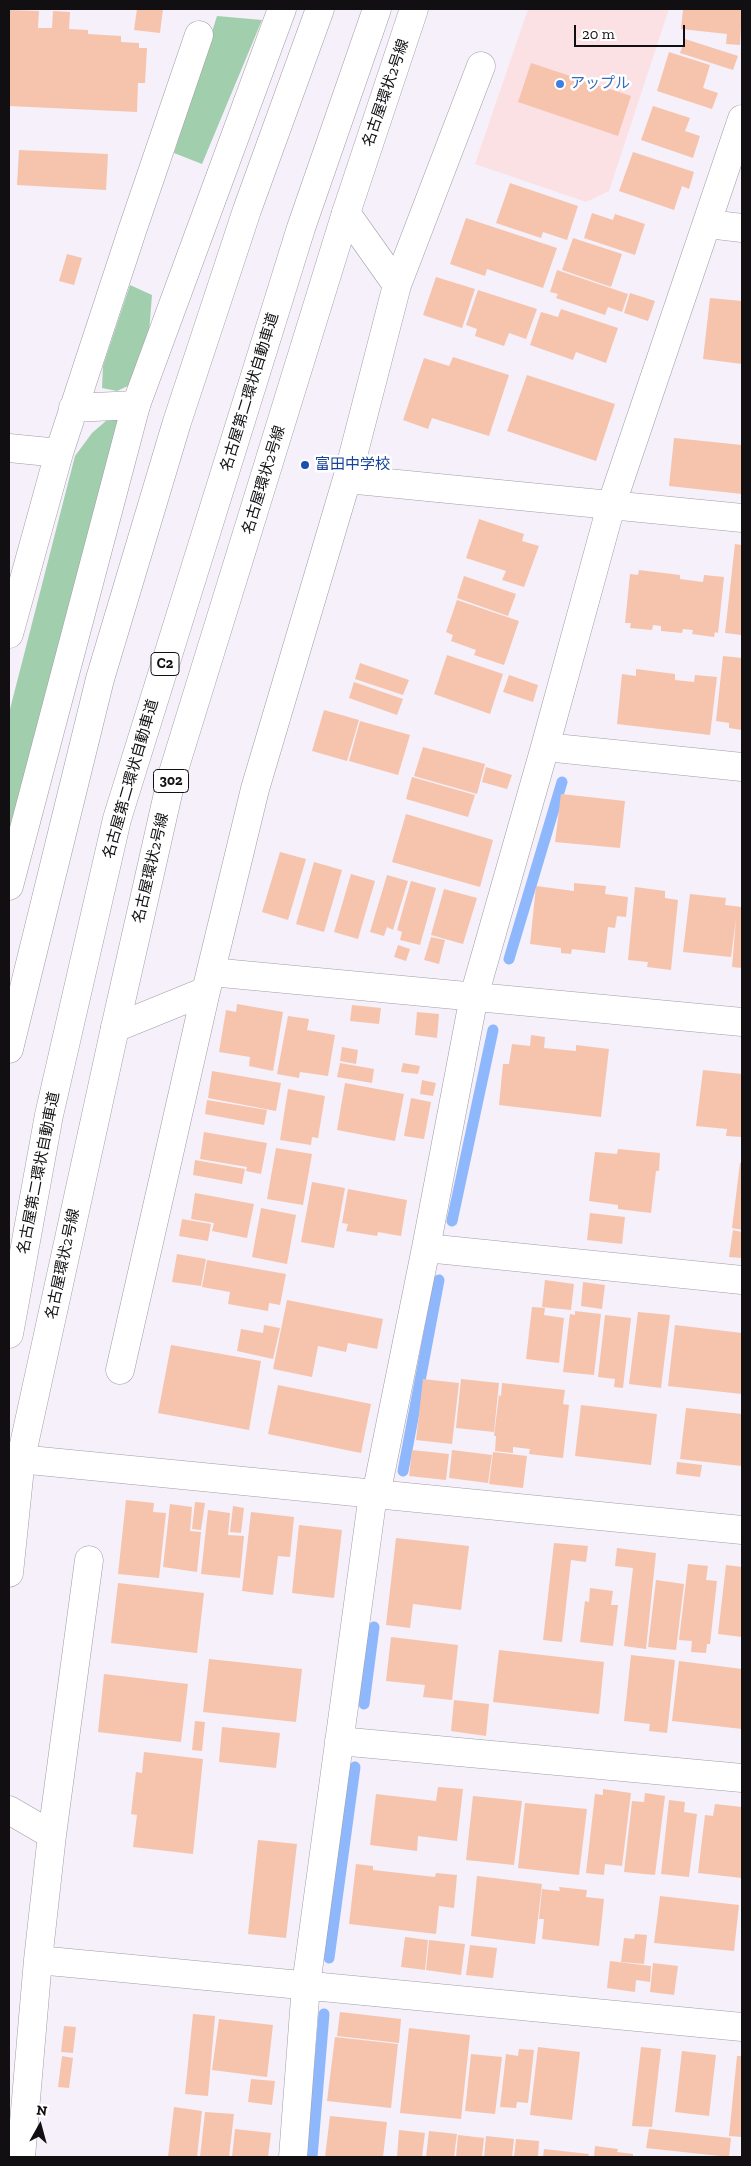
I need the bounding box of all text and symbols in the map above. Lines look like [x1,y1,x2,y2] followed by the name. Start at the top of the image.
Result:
[576,15,687,47] scale bar
[582,25,615,43] text: 20 m
[359,37,413,149] street label: 名古屋環状2号線
[570,75,630,93] place label: アップル
[554,78,566,90] marker: アップル
[217,310,283,474] street label: 名古屋第二環状自動車道
[239,423,289,537] street label: 名古屋環状2号線
[315,456,390,474] place label: 富田中学校
[299,459,311,471] marker: 富田中学校
[151,652,179,676] road number: C2
[100,697,162,861] street label: 名古屋第二環状自動車道
[154,769,188,792] road number: 302
[130,811,172,925] street label: 名古屋環状2号線
[14,1090,64,1256] street label: 名古屋第二環状自動車道
[42,1207,84,1321] street label: 名古屋環状2号線
[15,2101,65,2151] north arrow
[36,2102,48,2120] text: N

